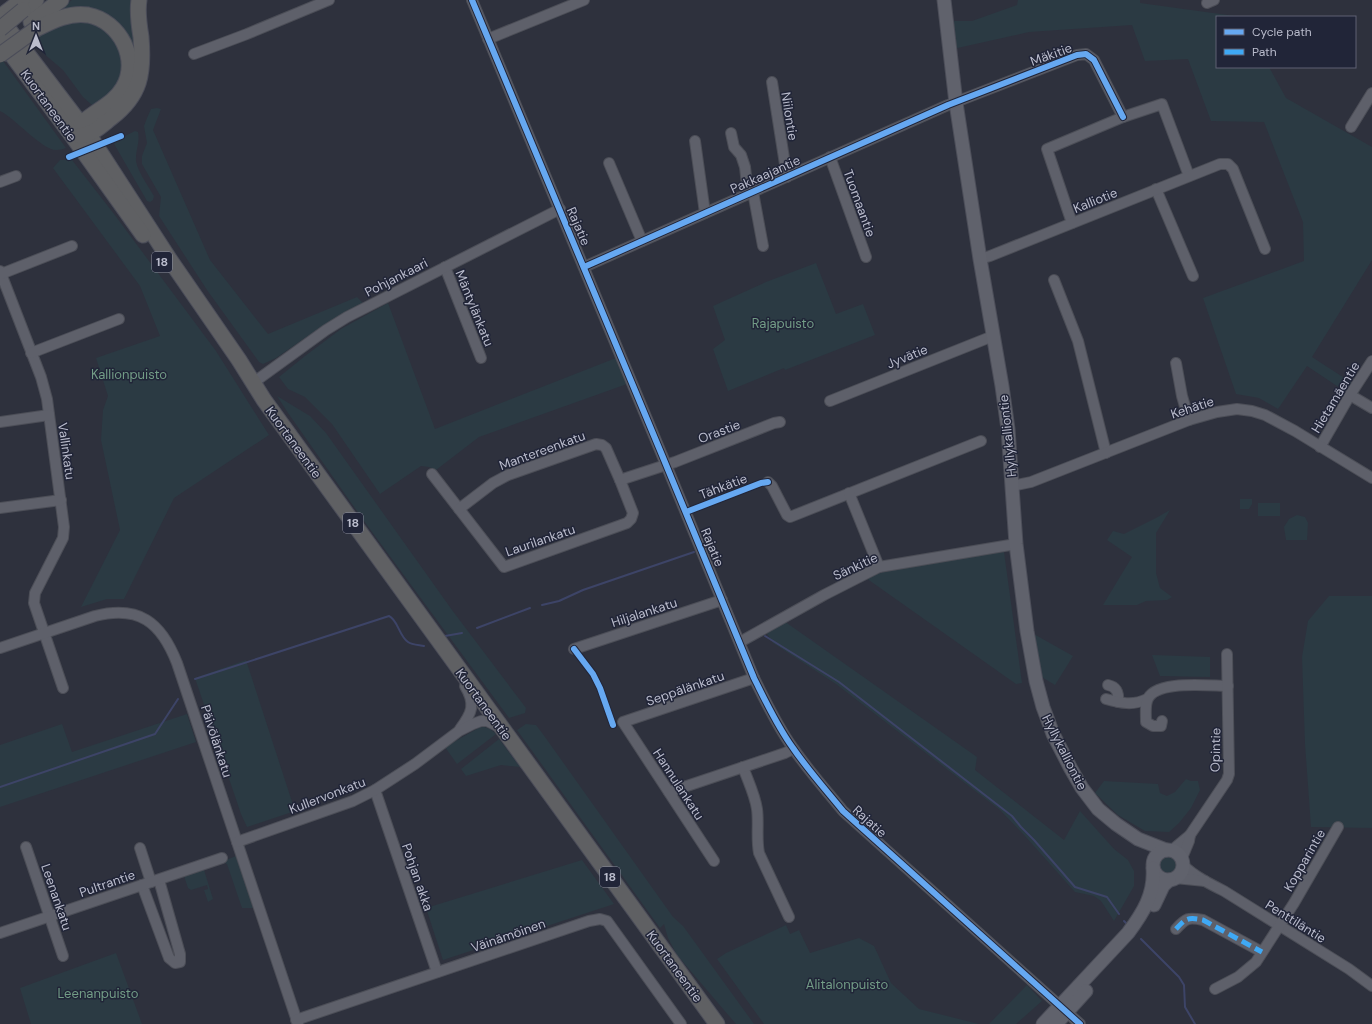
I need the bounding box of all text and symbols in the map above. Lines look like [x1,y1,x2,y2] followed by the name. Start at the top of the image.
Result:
[16,16,56,56] north arrow
[1216,16,1356,68] legend
[32,19,40,33] text: N
[1252,24,1312,40] text: Cycle path
[1028,39,1074,70] street label: Mäkitie
[1252,44,1277,60] text: Path
[17,66,80,145] street label: Kuortaneentie
[777,91,802,142] street label: Niilontie
[728,151,803,197] street label: Pakkaajantie
[839,167,880,239] street label: Tuomaantie
[1071,184,1120,217] street label: Kalliotie
[563,204,594,248] street label: Rajatie
[152,252,172,272] road number: 18
[362,254,431,301] street label: Pohjankaari
[451,267,498,349] street label: Mäntylänkatu
[752,315,814,332] park label: Rajapuisto
[884,341,930,372] street label: Jyvätie
[1307,358,1363,436] street label: Hietamäentie
[91,366,167,383] park label: Kallionpuisto
[1168,393,1216,422] street label: Kehätie
[995,394,1020,478] street label: Hyllykalliontie
[262,403,325,482] street label: Kuortaneentie
[696,416,743,447] street label: Orastie
[54,421,79,481] street label: Vallinkatu
[497,427,588,474] street label: Mantereenkatu
[697,470,750,503] street label: Tähkätie
[343,513,363,533] road number: 18
[503,521,577,560] street label: Laurilankatu
[697,525,728,569] street label: Rajatie
[830,549,880,584] street label: Sänkitie
[609,594,679,631] street label: Hiljalankatu
[452,665,515,744] street label: Kuortaneentie
[644,667,727,710] street label: Seppälänkatu
[197,703,236,779] street label: Päivölänkatu
[1038,712,1091,793] street label: Hyllykalliontie
[1207,728,1224,772] street label: Opintie
[649,745,708,823] street label: Hannulankatu
[287,773,368,818] street label: Kullervonkatu
[849,802,890,841] street label: Rajatie
[1280,826,1329,894] street label: Kopparintie
[398,841,437,913] street label: Pohjan akka
[37,862,76,933] street label: Leenankatu
[77,866,137,901] street label: Pultrantie
[600,867,620,887] road number: 18
[1262,896,1329,947] street label: Penttiläntie
[469,915,548,956] street label: Väinämöinen
[643,927,706,1006] street label: Kuortaneentie
[806,976,889,993] park label: Alitalonpuisto
[58,985,139,1002] park label: Leenanpuisto

